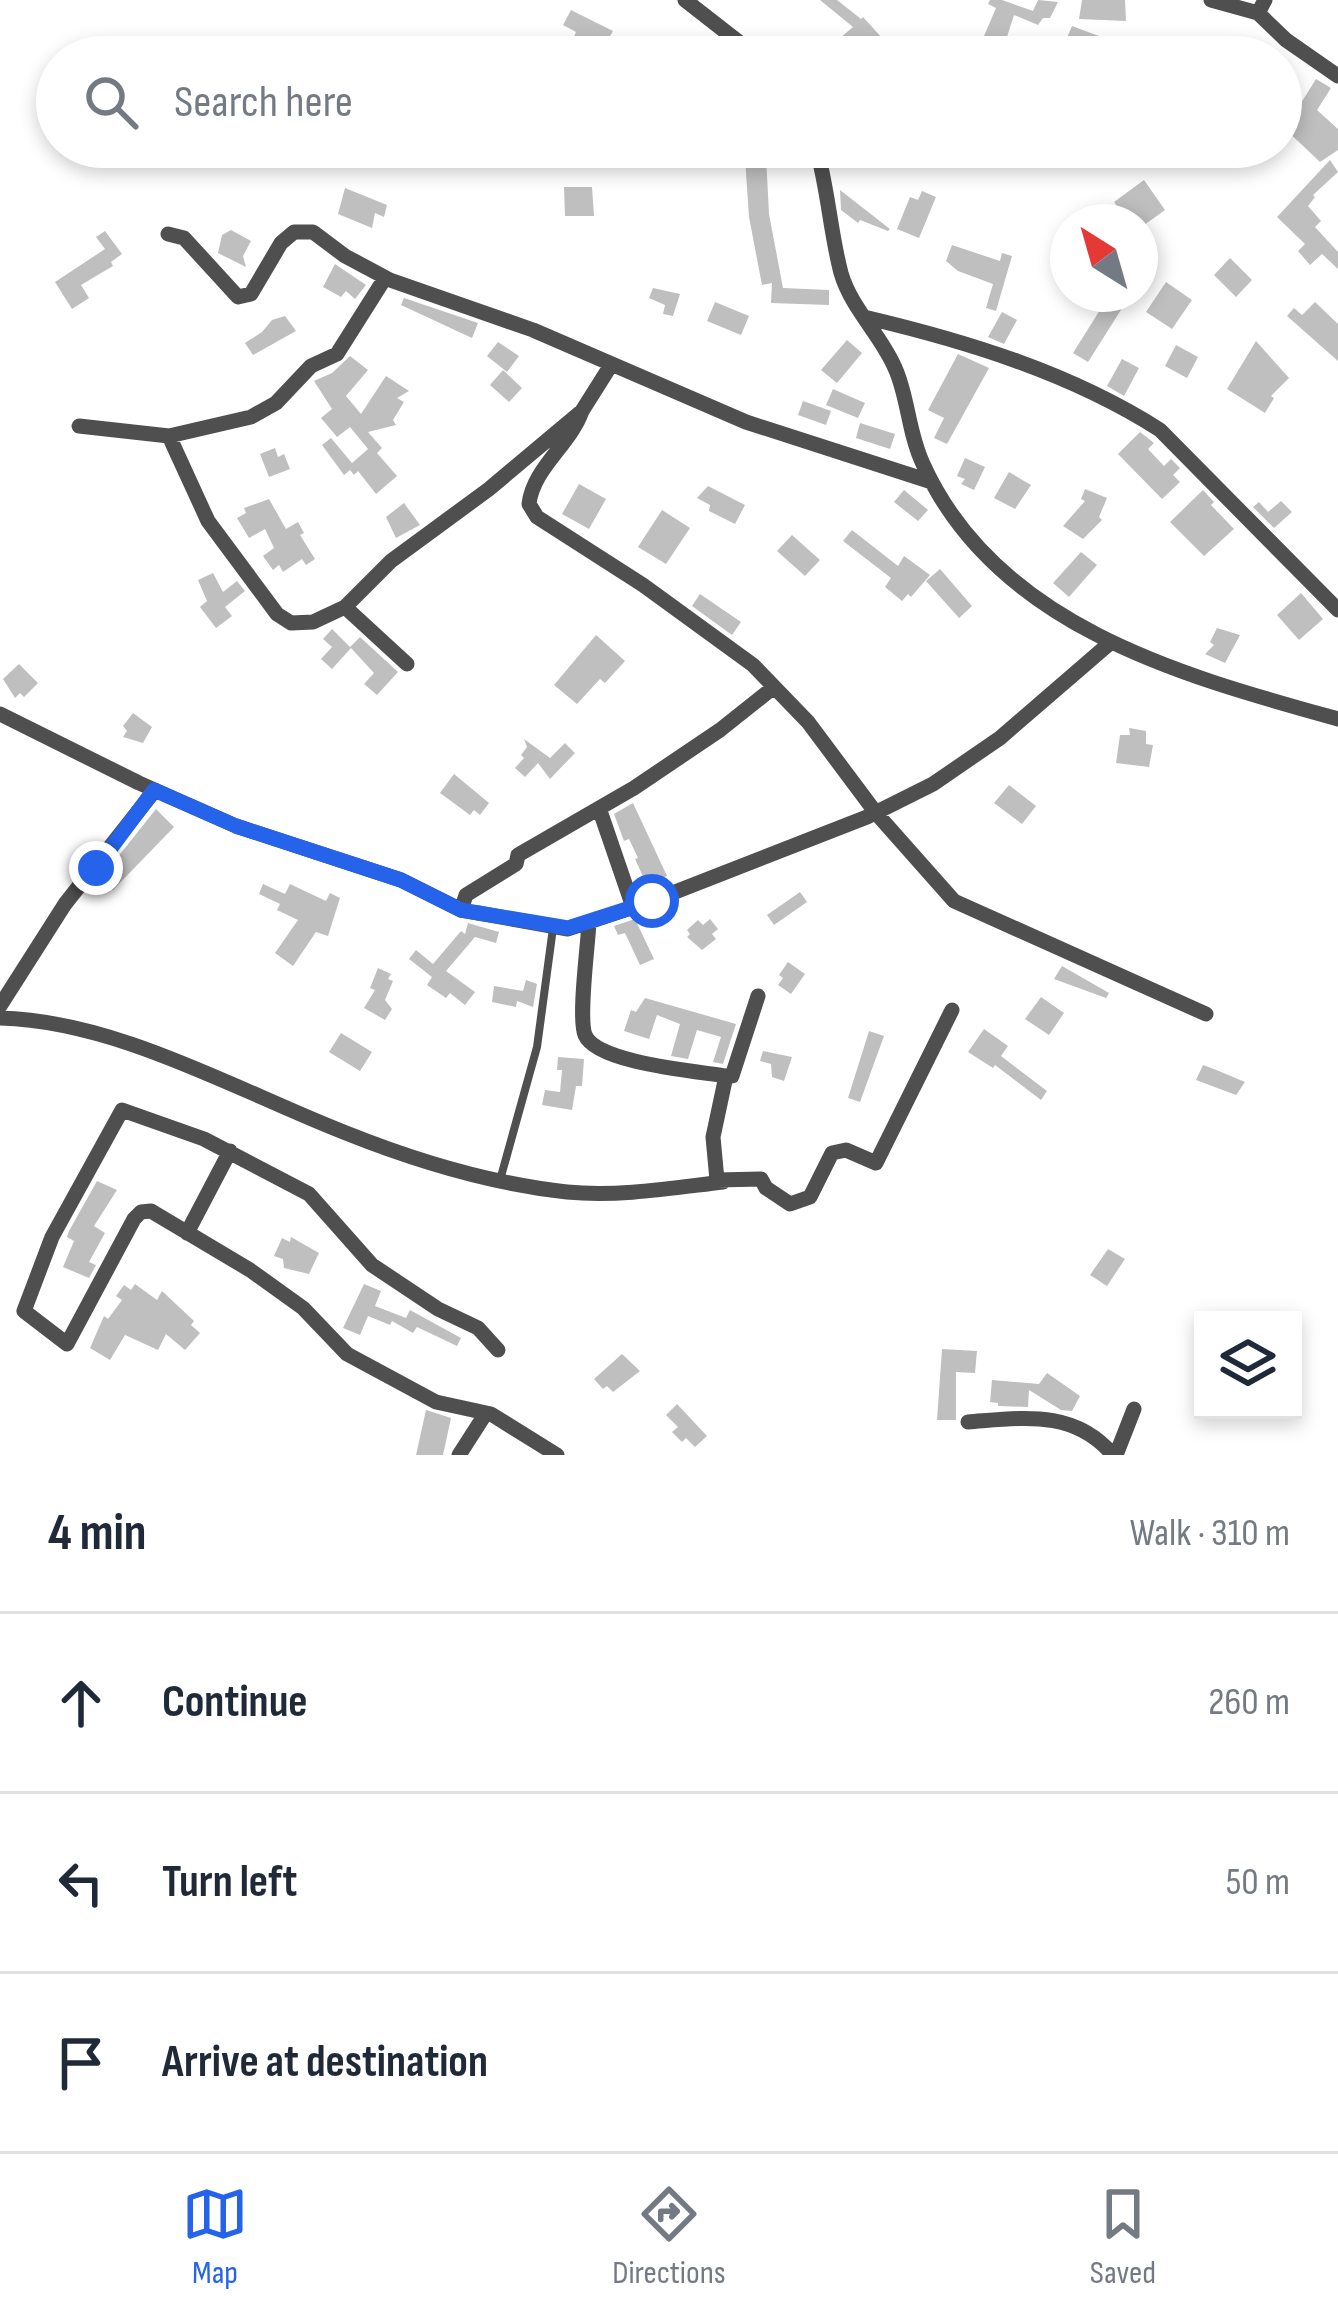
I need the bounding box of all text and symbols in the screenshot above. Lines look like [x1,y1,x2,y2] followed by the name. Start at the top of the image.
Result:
[36,36,1302,168] search box
[78,69,144,135] icon: search
[174,75,353,130] text: Search here
[1050,204,1158,312] north arrow
[69,841,123,895] route end
[625,874,679,928] route start
[1194,1311,1302,1419] map controls
[1194,1311,1302,1419] button: layers
[48,1503,147,1564] text: 4 min
[1130,1510,1290,1557] text: Walk · 310 m
[48,1670,114,1736] icon: ahead
[162,1675,308,1730] text: Continue
[1208,1679,1290,1726] text: 260 m
[48,1850,114,1916] icon: left
[162,1855,297,1910] text: Turn left
[1226,1859,1290,1906] text: 50 m
[48,2030,114,2096] icon: arrive
[162,2035,488,2090] text: Arrive at destination
[182,2181,248,2293] tab: Map
[612,2181,726,2293] tab: Directions
[1090,2181,1156,2293] tab: Saved

